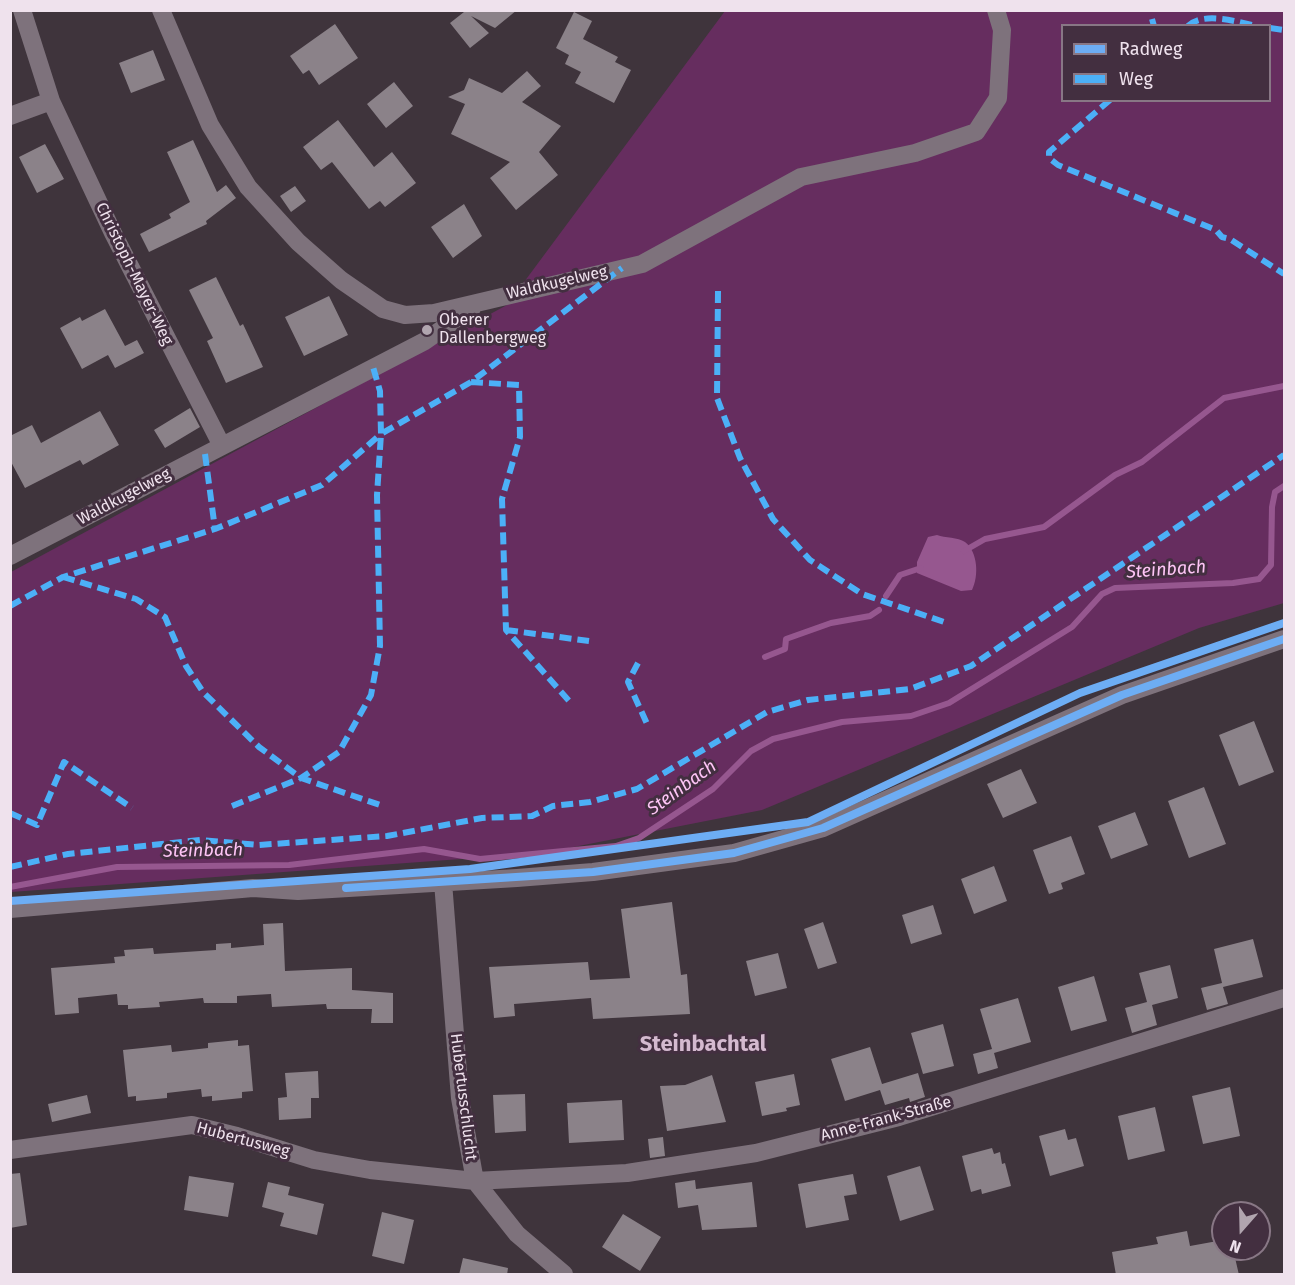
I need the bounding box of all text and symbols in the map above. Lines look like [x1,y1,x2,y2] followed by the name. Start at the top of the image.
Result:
[1061,24,1271,102] legend
[1119,38,1182,60] text: Radweg
[1119,68,1153,90] text: Weg
[91,200,177,348] street label: Christoph-Mayer-Weg
[505,262,609,304] street label: Waldkugelweg
[439,311,546,349] place label: Oberer Dallenbergweg
[420,323,434,337] marker: Oberer Dallenbergweg
[74,464,174,530] street label: Waldkugelweg
[1125,556,1207,584] water label: Steinbach
[643,756,721,820] water label: Steinbach
[163,840,243,862] water label: Steinbach
[446,1032,480,1162] street label: Hubertusschlucht
[640,1032,766,1058] district label: Steinbachtal
[819,1092,953,1146] street label: Anne-Frank-Straße
[194,1118,292,1162] street label: Hubertusweg
[1211,1201,1271,1261] north arrow
[1227,1236,1244,1257] text: N

